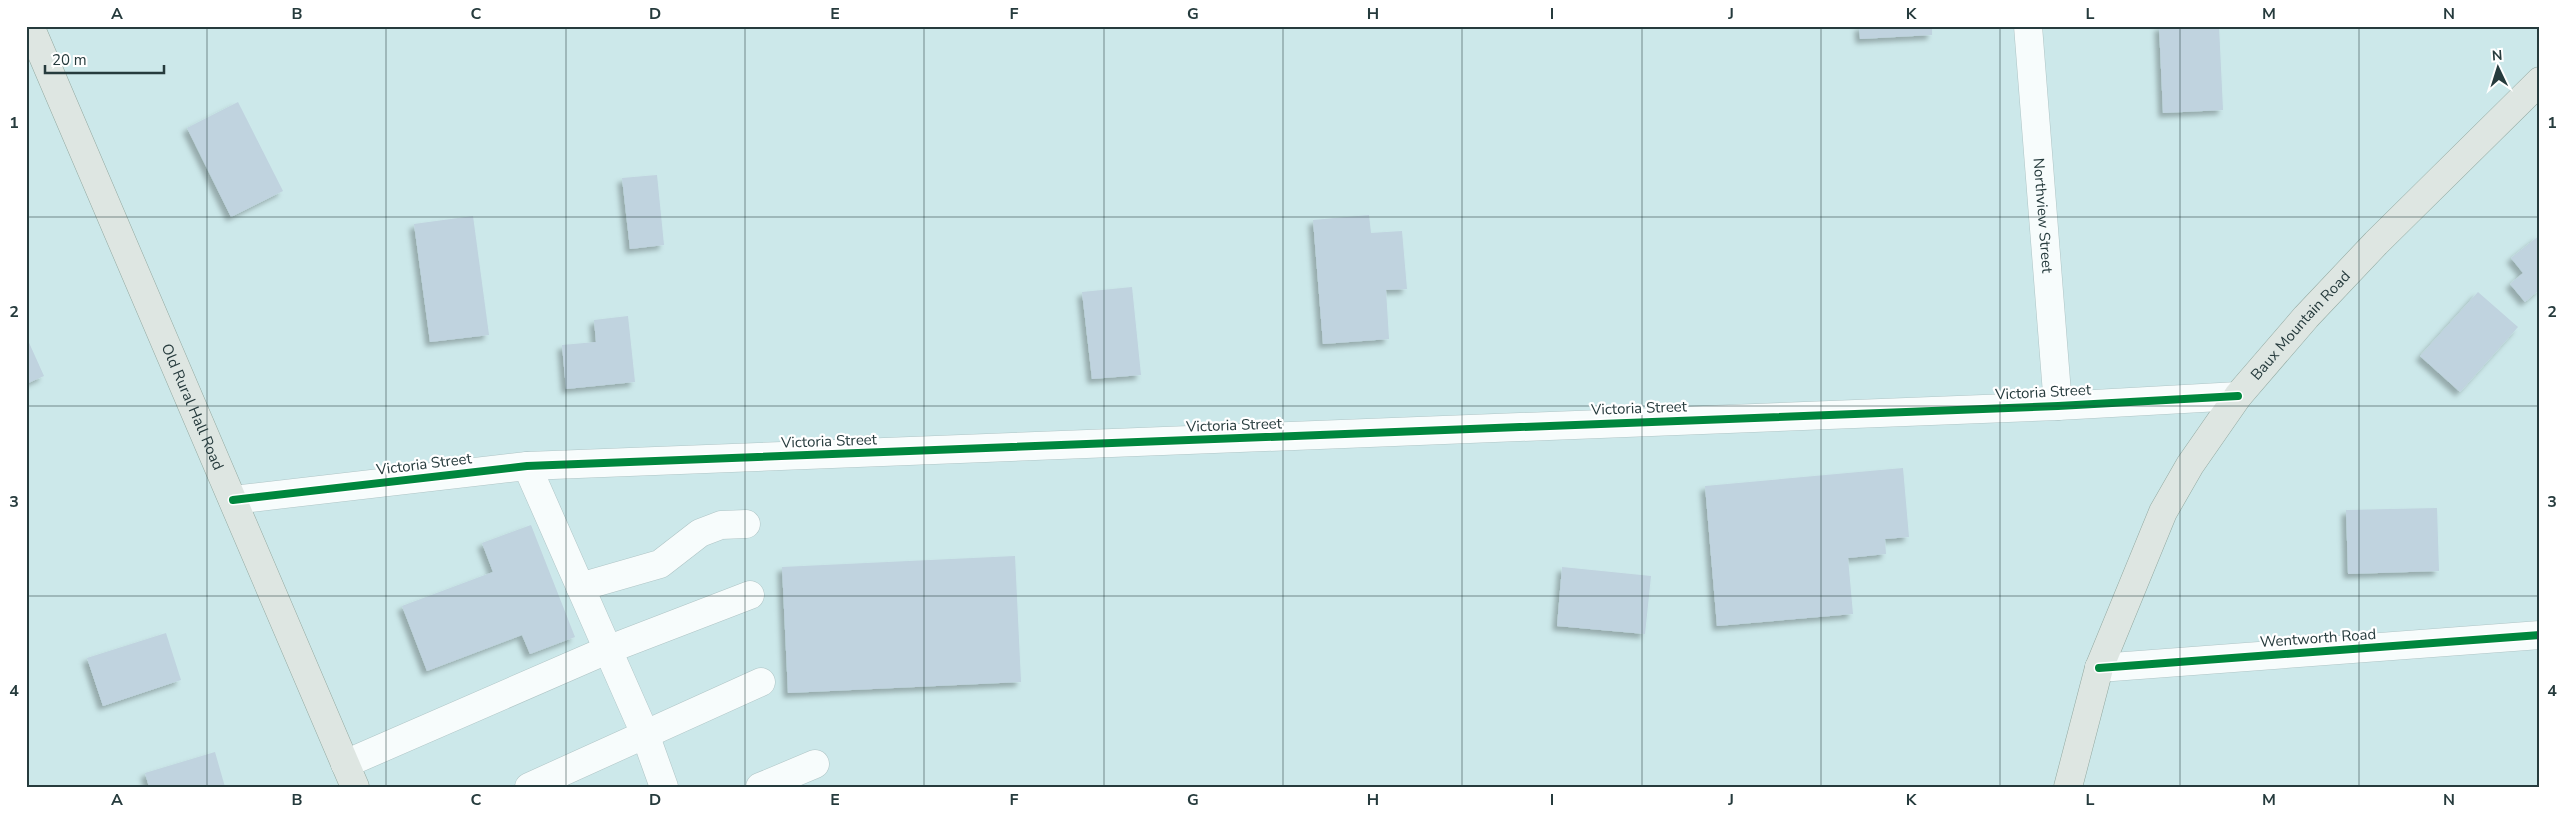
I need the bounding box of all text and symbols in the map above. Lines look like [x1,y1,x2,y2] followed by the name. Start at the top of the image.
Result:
[111,3,123,25] text: A
[291,3,303,25] text: B
[471,3,482,25] text: C
[649,3,661,25] text: D
[830,3,840,25] text: E
[1010,3,1019,25] text: F
[1187,3,1199,25] text: G
[1367,3,1379,25] text: H
[1550,3,1554,25] text: I
[1727,3,1734,25] text: J
[1906,3,1918,25] text: K
[2086,3,2095,25] text: L
[2262,3,2276,25] text: M
[2443,3,2455,25] text: N
[45,42,164,74] scale bar
[2474,42,2524,92] north arrow
[2491,46,2503,65] text: N
[52,50,87,70] text: 20 m
[9,112,19,134] text: 1
[2547,112,2557,134] text: 1
[2028,157,2058,275] street label: Northview Street
[2246,266,2355,384] street label: Baux Mountain Road
[9,301,19,323] text: 2
[2547,301,2557,323] text: 2
[157,340,228,473] street label: Old Rural Hall Road
[1994,379,2092,405] street label: Victoria Street
[1590,396,1688,420] street label: Victoria Street
[1185,413,1283,437] street label: Victoria Street
[780,429,878,453] street label: Victoria Street
[374,448,474,480] street label: Victoria Street
[9,491,19,513] text: 3
[2547,491,2557,513] text: 3
[2259,624,2377,652] street label: Wentworth Road
[9,680,19,702] text: 4
[2547,680,2557,702] text: 4
[111,789,123,811] text: A
[291,789,303,811] text: B
[471,789,482,811] text: C
[649,789,661,811] text: D
[830,789,840,811] text: E
[1010,789,1019,811] text: F
[1187,789,1199,811] text: G
[1367,789,1379,811] text: H
[1550,789,1554,811] text: I
[1727,789,1734,811] text: J
[1906,789,1918,811] text: K
[2086,789,2095,811] text: L
[2262,789,2276,811] text: M
[2443,789,2455,811] text: N

